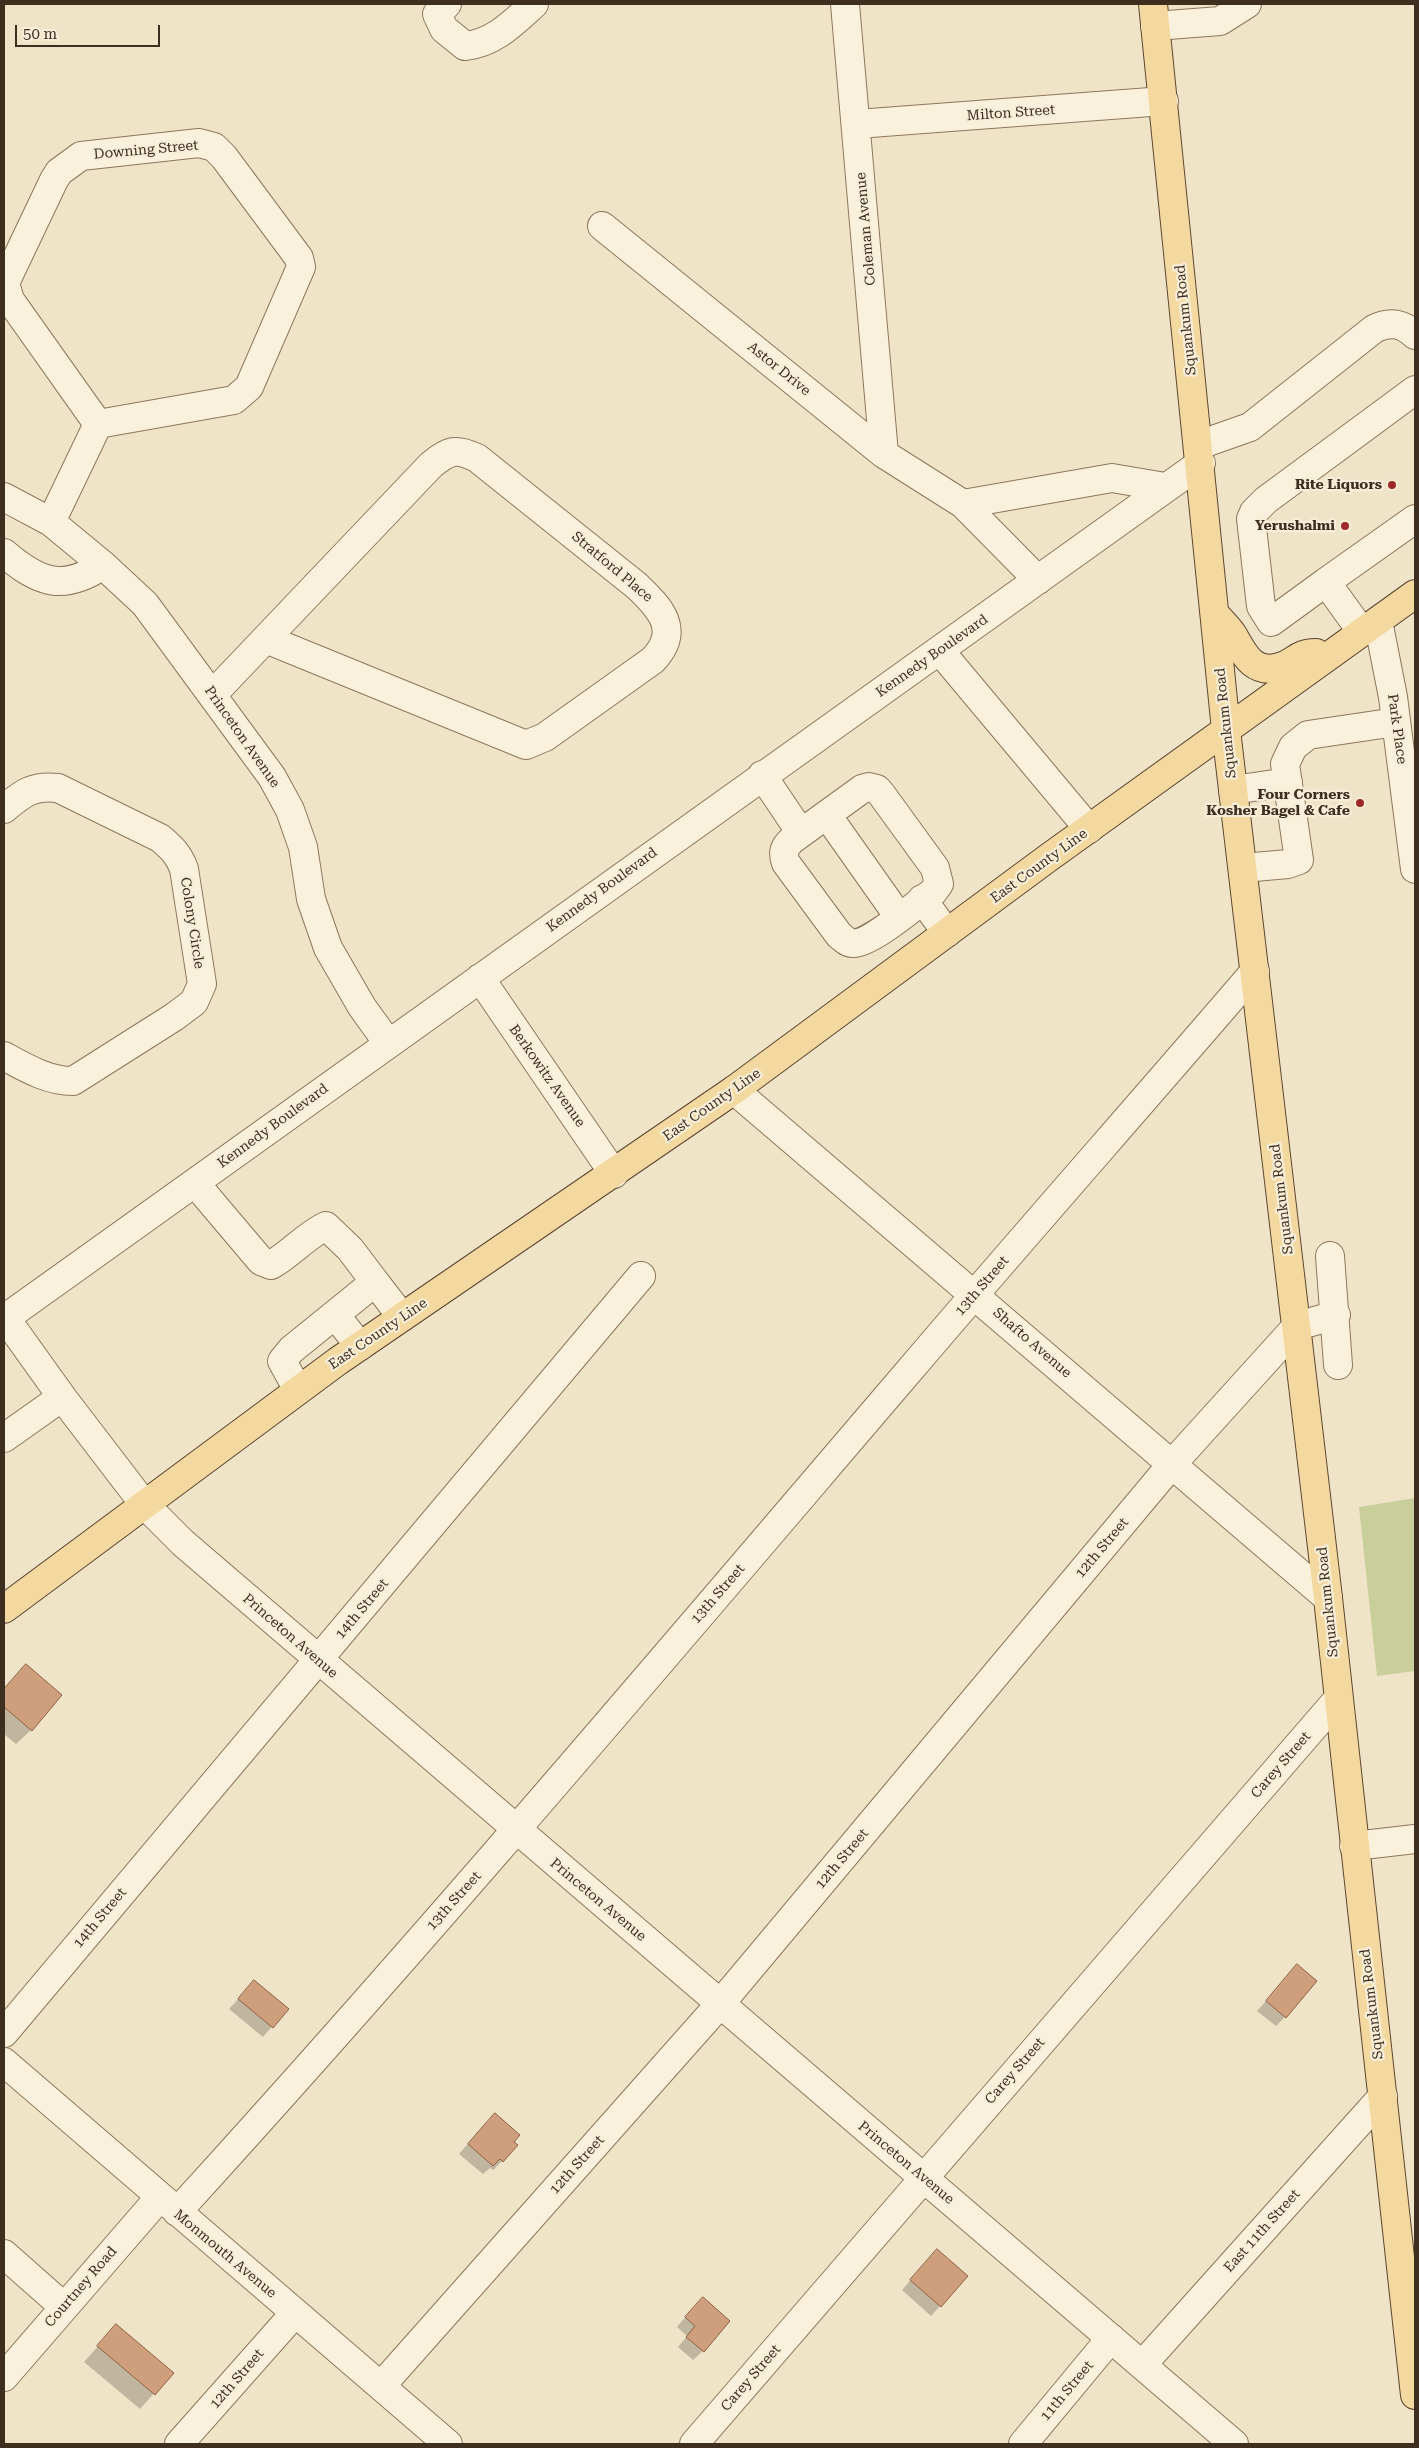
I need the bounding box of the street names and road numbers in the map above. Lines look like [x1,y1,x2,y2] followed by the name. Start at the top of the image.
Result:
[966,102,1056,124] street label: Milton Street
[93,137,199,163] street label: Downing Street
[853,172,879,286] street label: Coleman Avenue
[1172,264,1200,376] street label: Squankum Road
[744,339,814,399] street label: Astor Drive
[568,528,656,606] street label: Stratford Place
[873,611,991,701] street label: Kennedy Boulevard
[1212,667,1240,779] street label: Squankum Road
[201,683,283,791] street label: Princeton Avenue
[1384,693,1410,765] street label: Park Place
[987,825,1091,907] street label: East County Line
[543,844,661,936] street label: Kennedy Boulevard
[176,876,208,970] street label: Colony Circle
[505,1021,589,1131] street label: Berkowitz Avenue
[660,1065,764,1145] street label: East County Line
[214,1080,332,1172] street label: Kennedy Boulevard
[1267,1143,1297,1255] street label: Squankum Road
[952,1253,1012,1319] street label: 13th Street
[325,1295,431,1373] street label: East County Line
[989,1304,1075,1382] street label: Shafto Avenue
[1072,1514,1132,1582] street label: 12th Street
[1314,1546,1342,1658] street label: Squankum Road
[688,1561,748,1627] street label: 13th Street
[332,1575,392,1643] street label: 14th Street
[239,1590,341,1682] street label: Princeton Avenue
[1248,1728,1314,1802] street label: Carey Street
[812,1825,872,1893] street label: 12th Street
[547,1855,649,1945] street label: Princeton Avenue
[423,1868,485,1934] street label: 13th Street
[70,1884,130,1952] street label: 14th Street
[1357,1948,1387,2060] street label: Squankum Road
[982,2034,1048,2108] street label: Carey Street
[855,2118,957,2208] street label: Princeton Avenue
[546,2132,608,2198] street label: 12th Street
[1220,2186,1304,2276] street label: East 11th Street
[170,2206,280,2302] street label: Monmouth Avenue
[41,2243,121,2331] street label: Courtney Road
[718,2341,784,2415] street label: Carey Street
[207,2346,267,2412] street label: 12th Street
[1037,2357,1097,2425] street label: 11th Street

